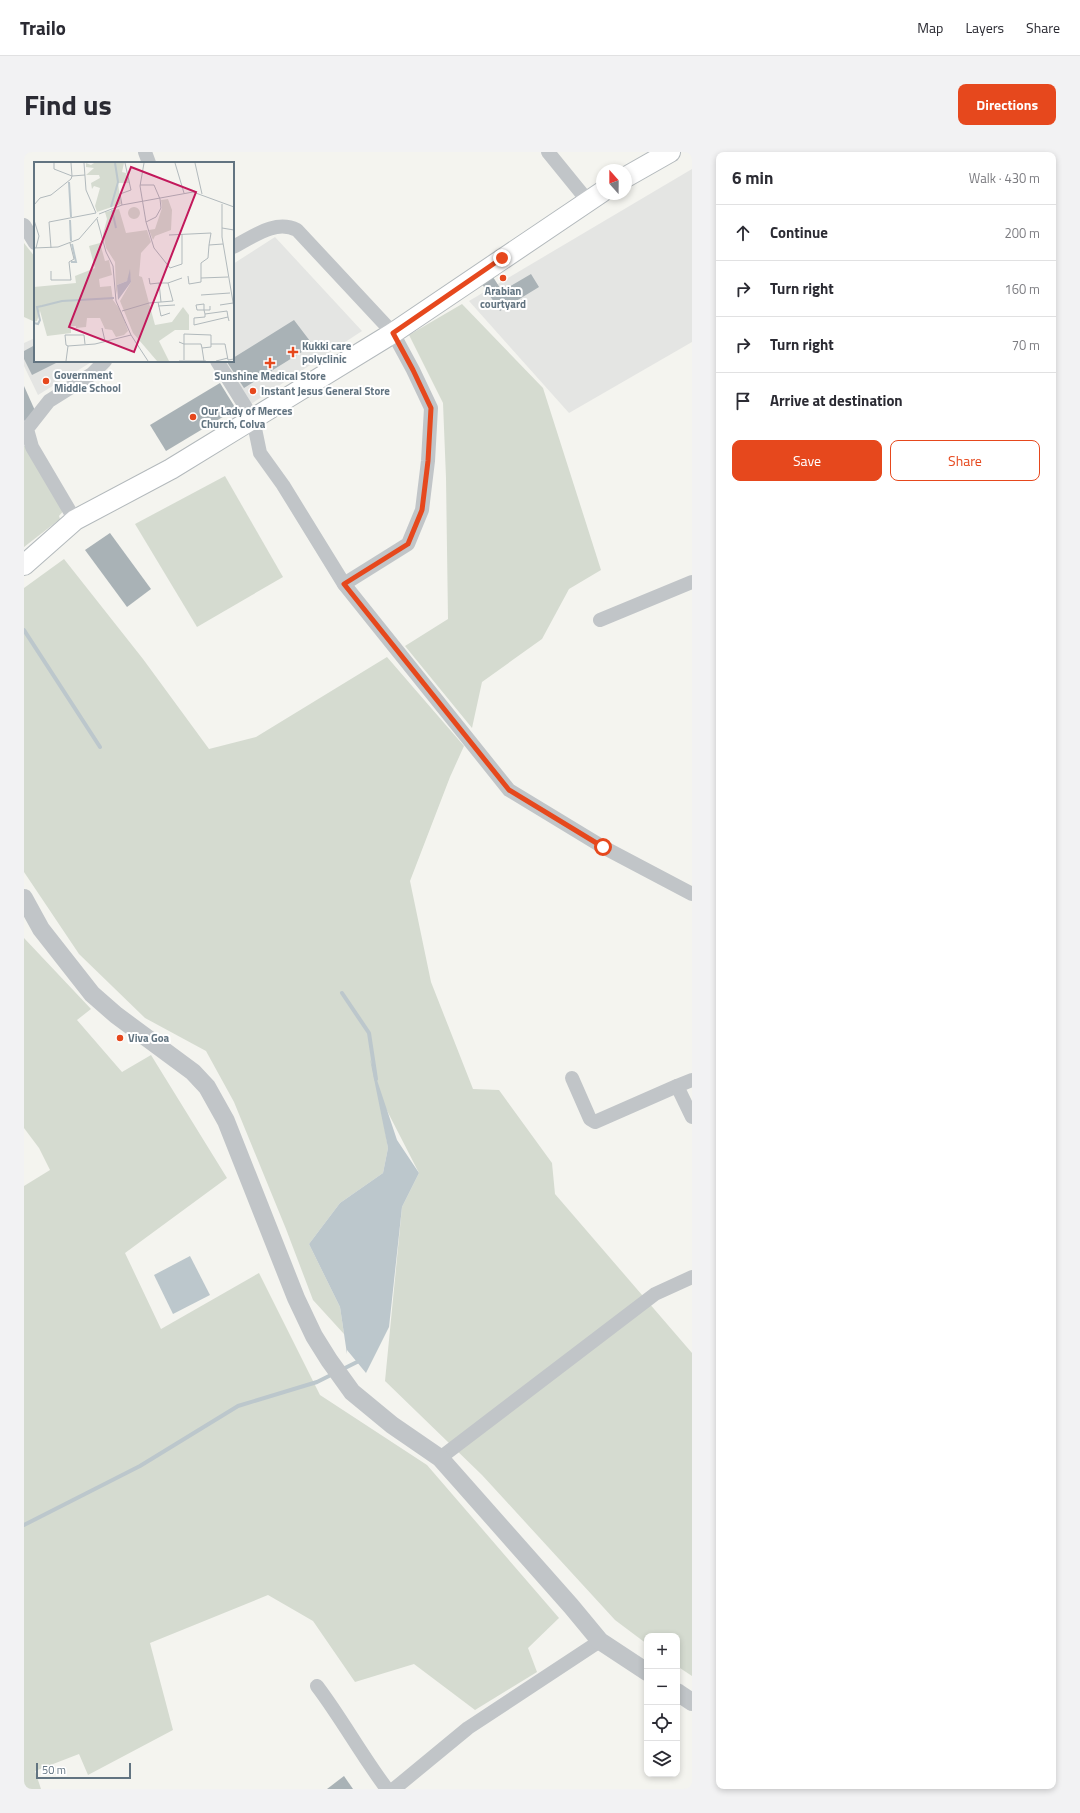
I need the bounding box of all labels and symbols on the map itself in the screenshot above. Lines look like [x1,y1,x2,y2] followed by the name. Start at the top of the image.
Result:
[34,162,234,362] inset map
[596,164,632,200] north arrow
[493,249,511,267] route end
[498,273,508,283] marker: Arabian courtyard
[480,283,526,312] place label: Arabian courtyard
[302,338,352,367] place label: Kukki care polyclinic
[287,346,299,358] marker: Kukki care polyclinic
[265,358,275,368] marker: Sunshine Medical Store
[54,367,121,396] place label: Government Middle School
[214,368,326,384] place label: Sunshine Medical Store
[41,376,51,386] marker: Government Middle School
[261,383,390,399] place label: Instant Jesus General Store
[248,386,258,396] marker: Instant Jesus General Store
[201,403,292,432] place label: Our Lady of Merces Church, Colva
[188,412,198,422] marker: Our Lady of Merces Church, Colva
[594,838,612,856] route start
[128,1030,169,1046] place label: Viva Goa
[115,1033,125,1043] marker: Viva Goa
[36,1761,131,1780] scale bar

